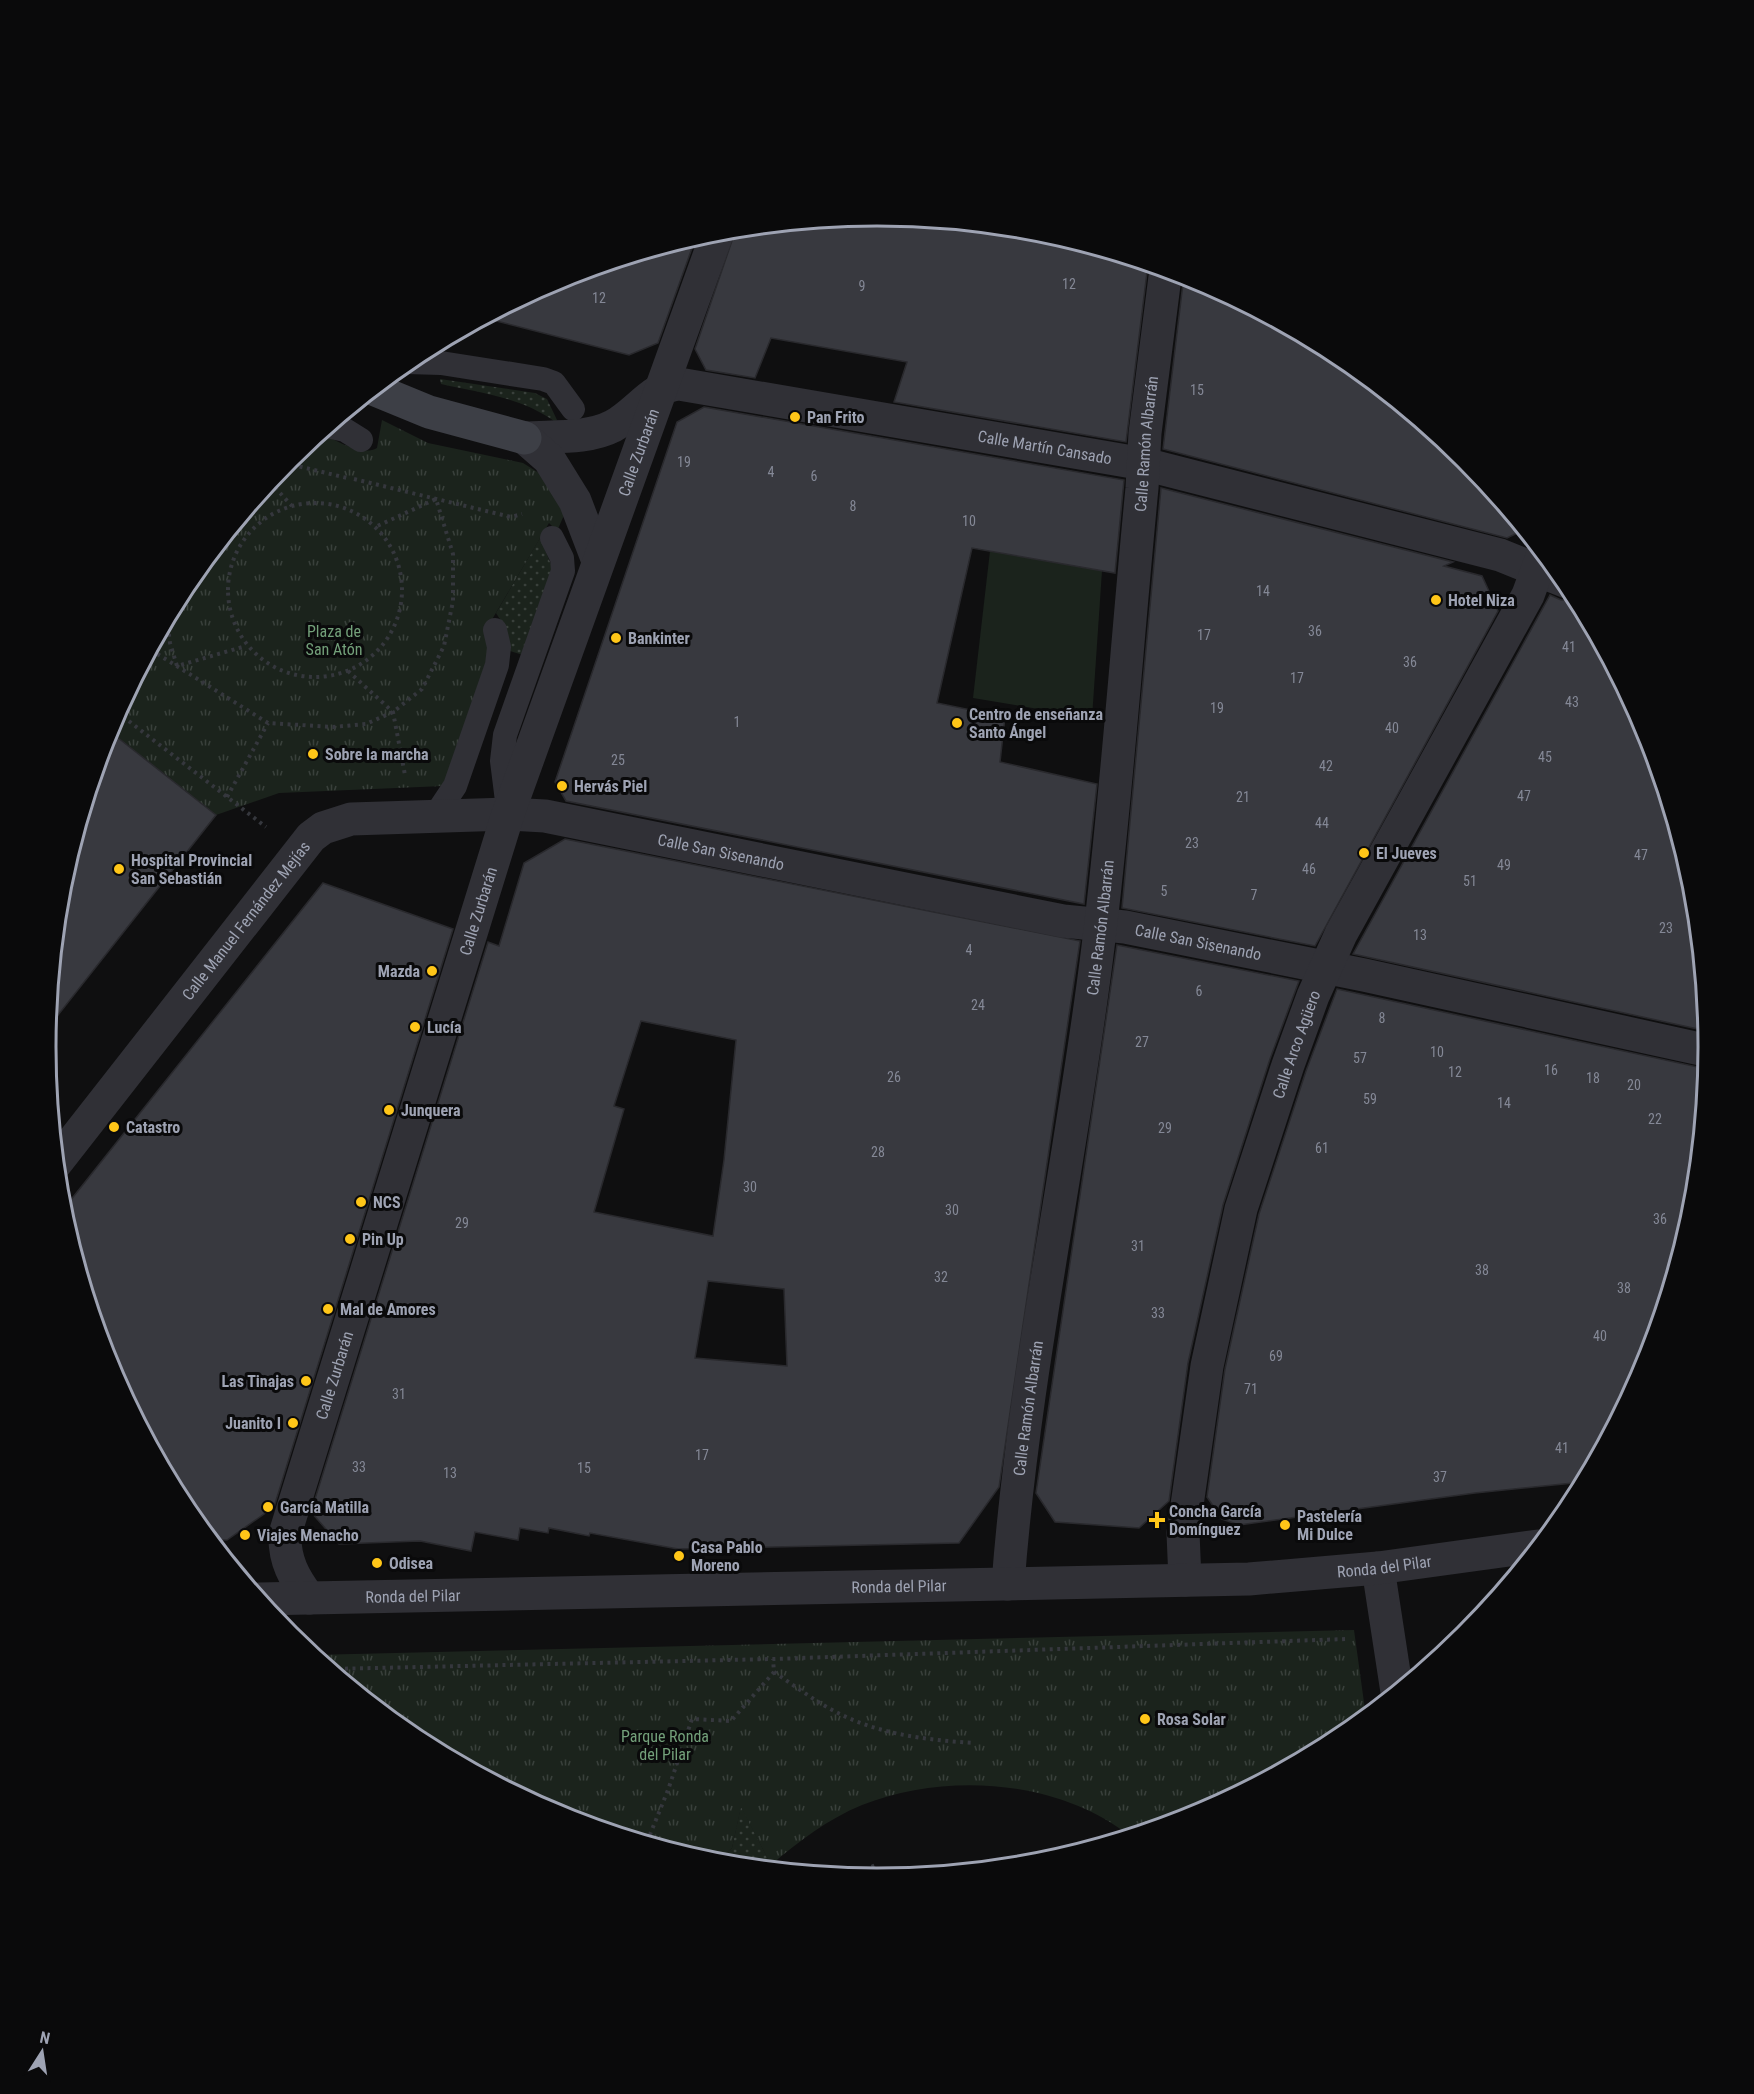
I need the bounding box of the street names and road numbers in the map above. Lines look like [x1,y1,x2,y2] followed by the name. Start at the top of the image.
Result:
[1130,375,1162,513] street label: Calle Ramón Albarrán
[614,406,663,499] street label: Calle Zurbarán
[976,426,1113,468] street label: Calle Martín Cansado
[656,830,786,874] street label: Calle San Sisenando
[178,837,314,1004] street label: Calle Manuel Fernández Mejías
[1082,859,1117,996] street label: Calle Ramón Albarrán
[455,864,501,958] street label: Calle Zurbarán
[1133,920,1263,964] street label: Calle San Sisenando
[1268,987,1324,1101] street label: Calle Arco Agüero
[312,1329,357,1422] street label: Calle Zurbarán
[1009,1339,1047,1477] street label: Calle Ramón Albarrán
[1336,1551,1433,1581] street label: Ronda del Pilar
[851,1576,947,1597] street label: Ronda del Pilar
[365,1585,461,1606] street label: Ronda del Pilar

